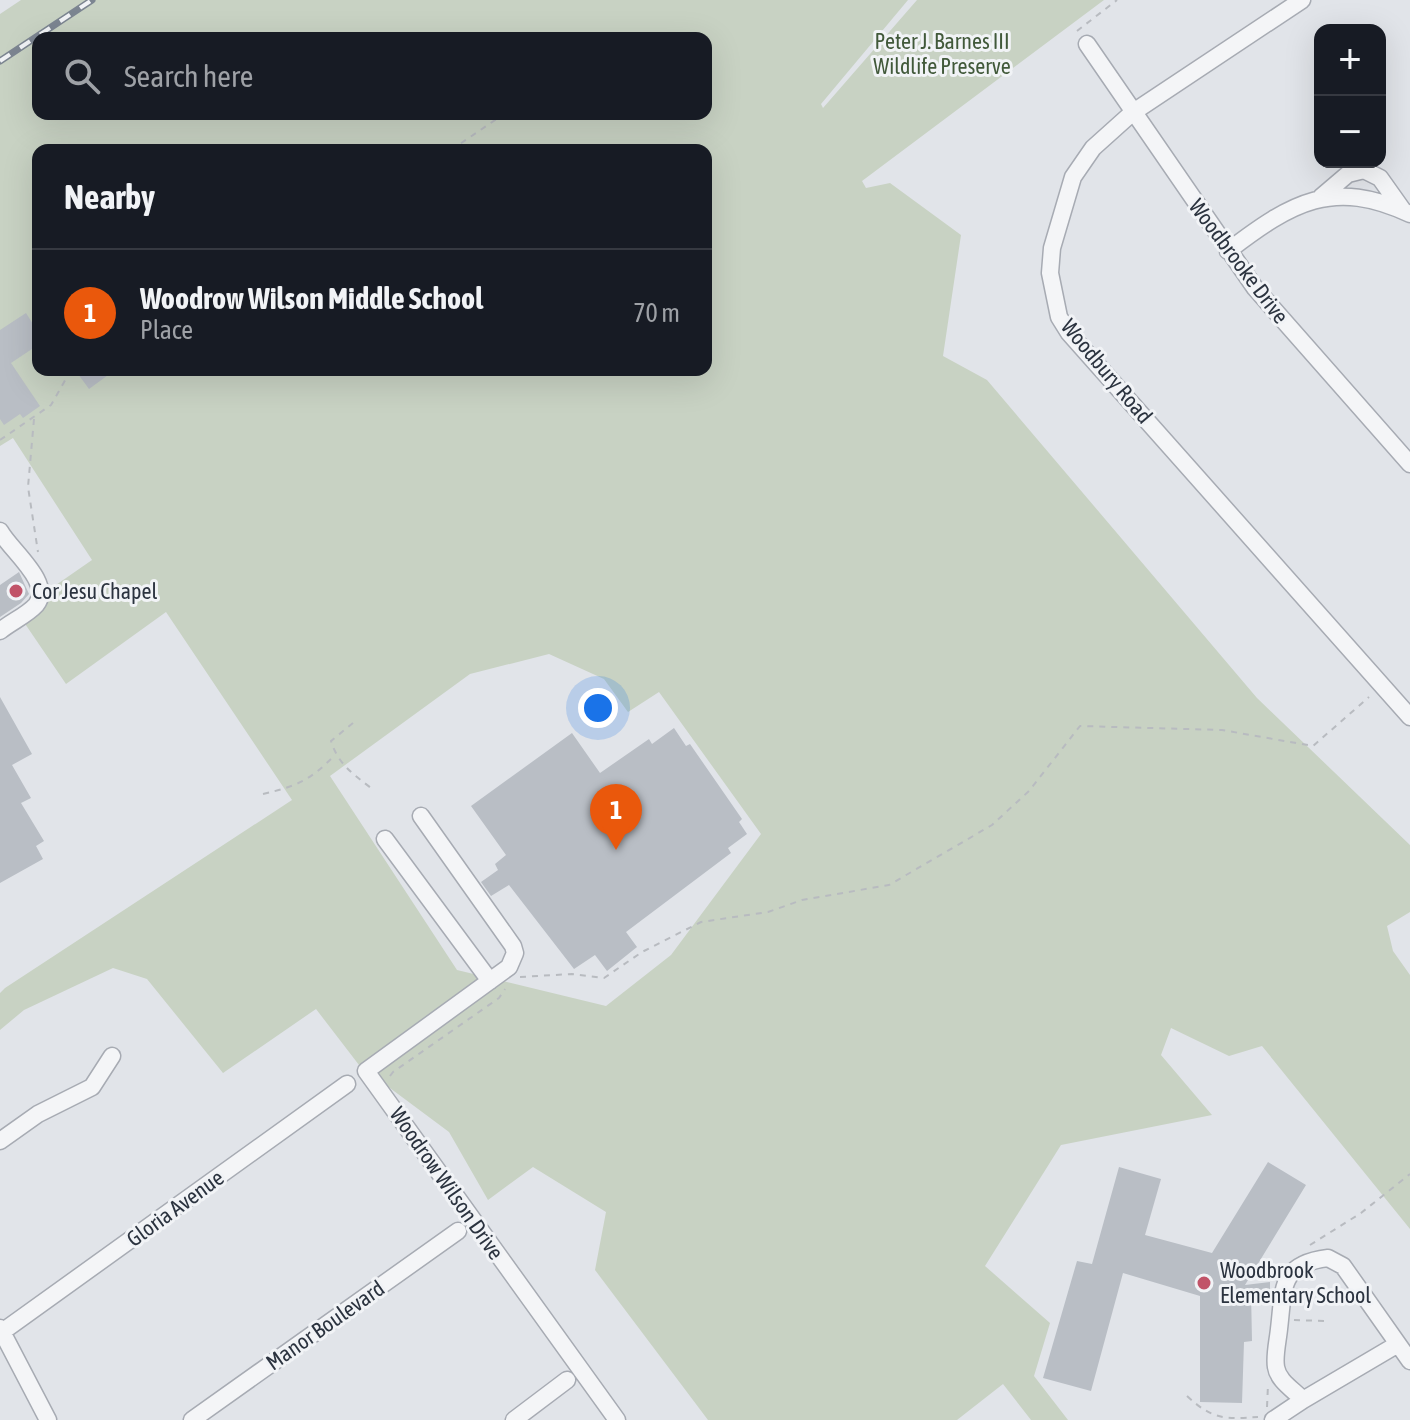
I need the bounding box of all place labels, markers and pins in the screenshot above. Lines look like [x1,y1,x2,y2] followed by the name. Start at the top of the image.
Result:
[32,578,157,604] place label: Cor Jesu Chapel
[7,582,25,600] marker: Cor Jesu Chapel
[590,784,642,850] pin: 1
[1220,1257,1371,1308] place label: Woodbrook Elementary School
[1195,1274,1213,1292] marker: Woodbrook Elementary School

